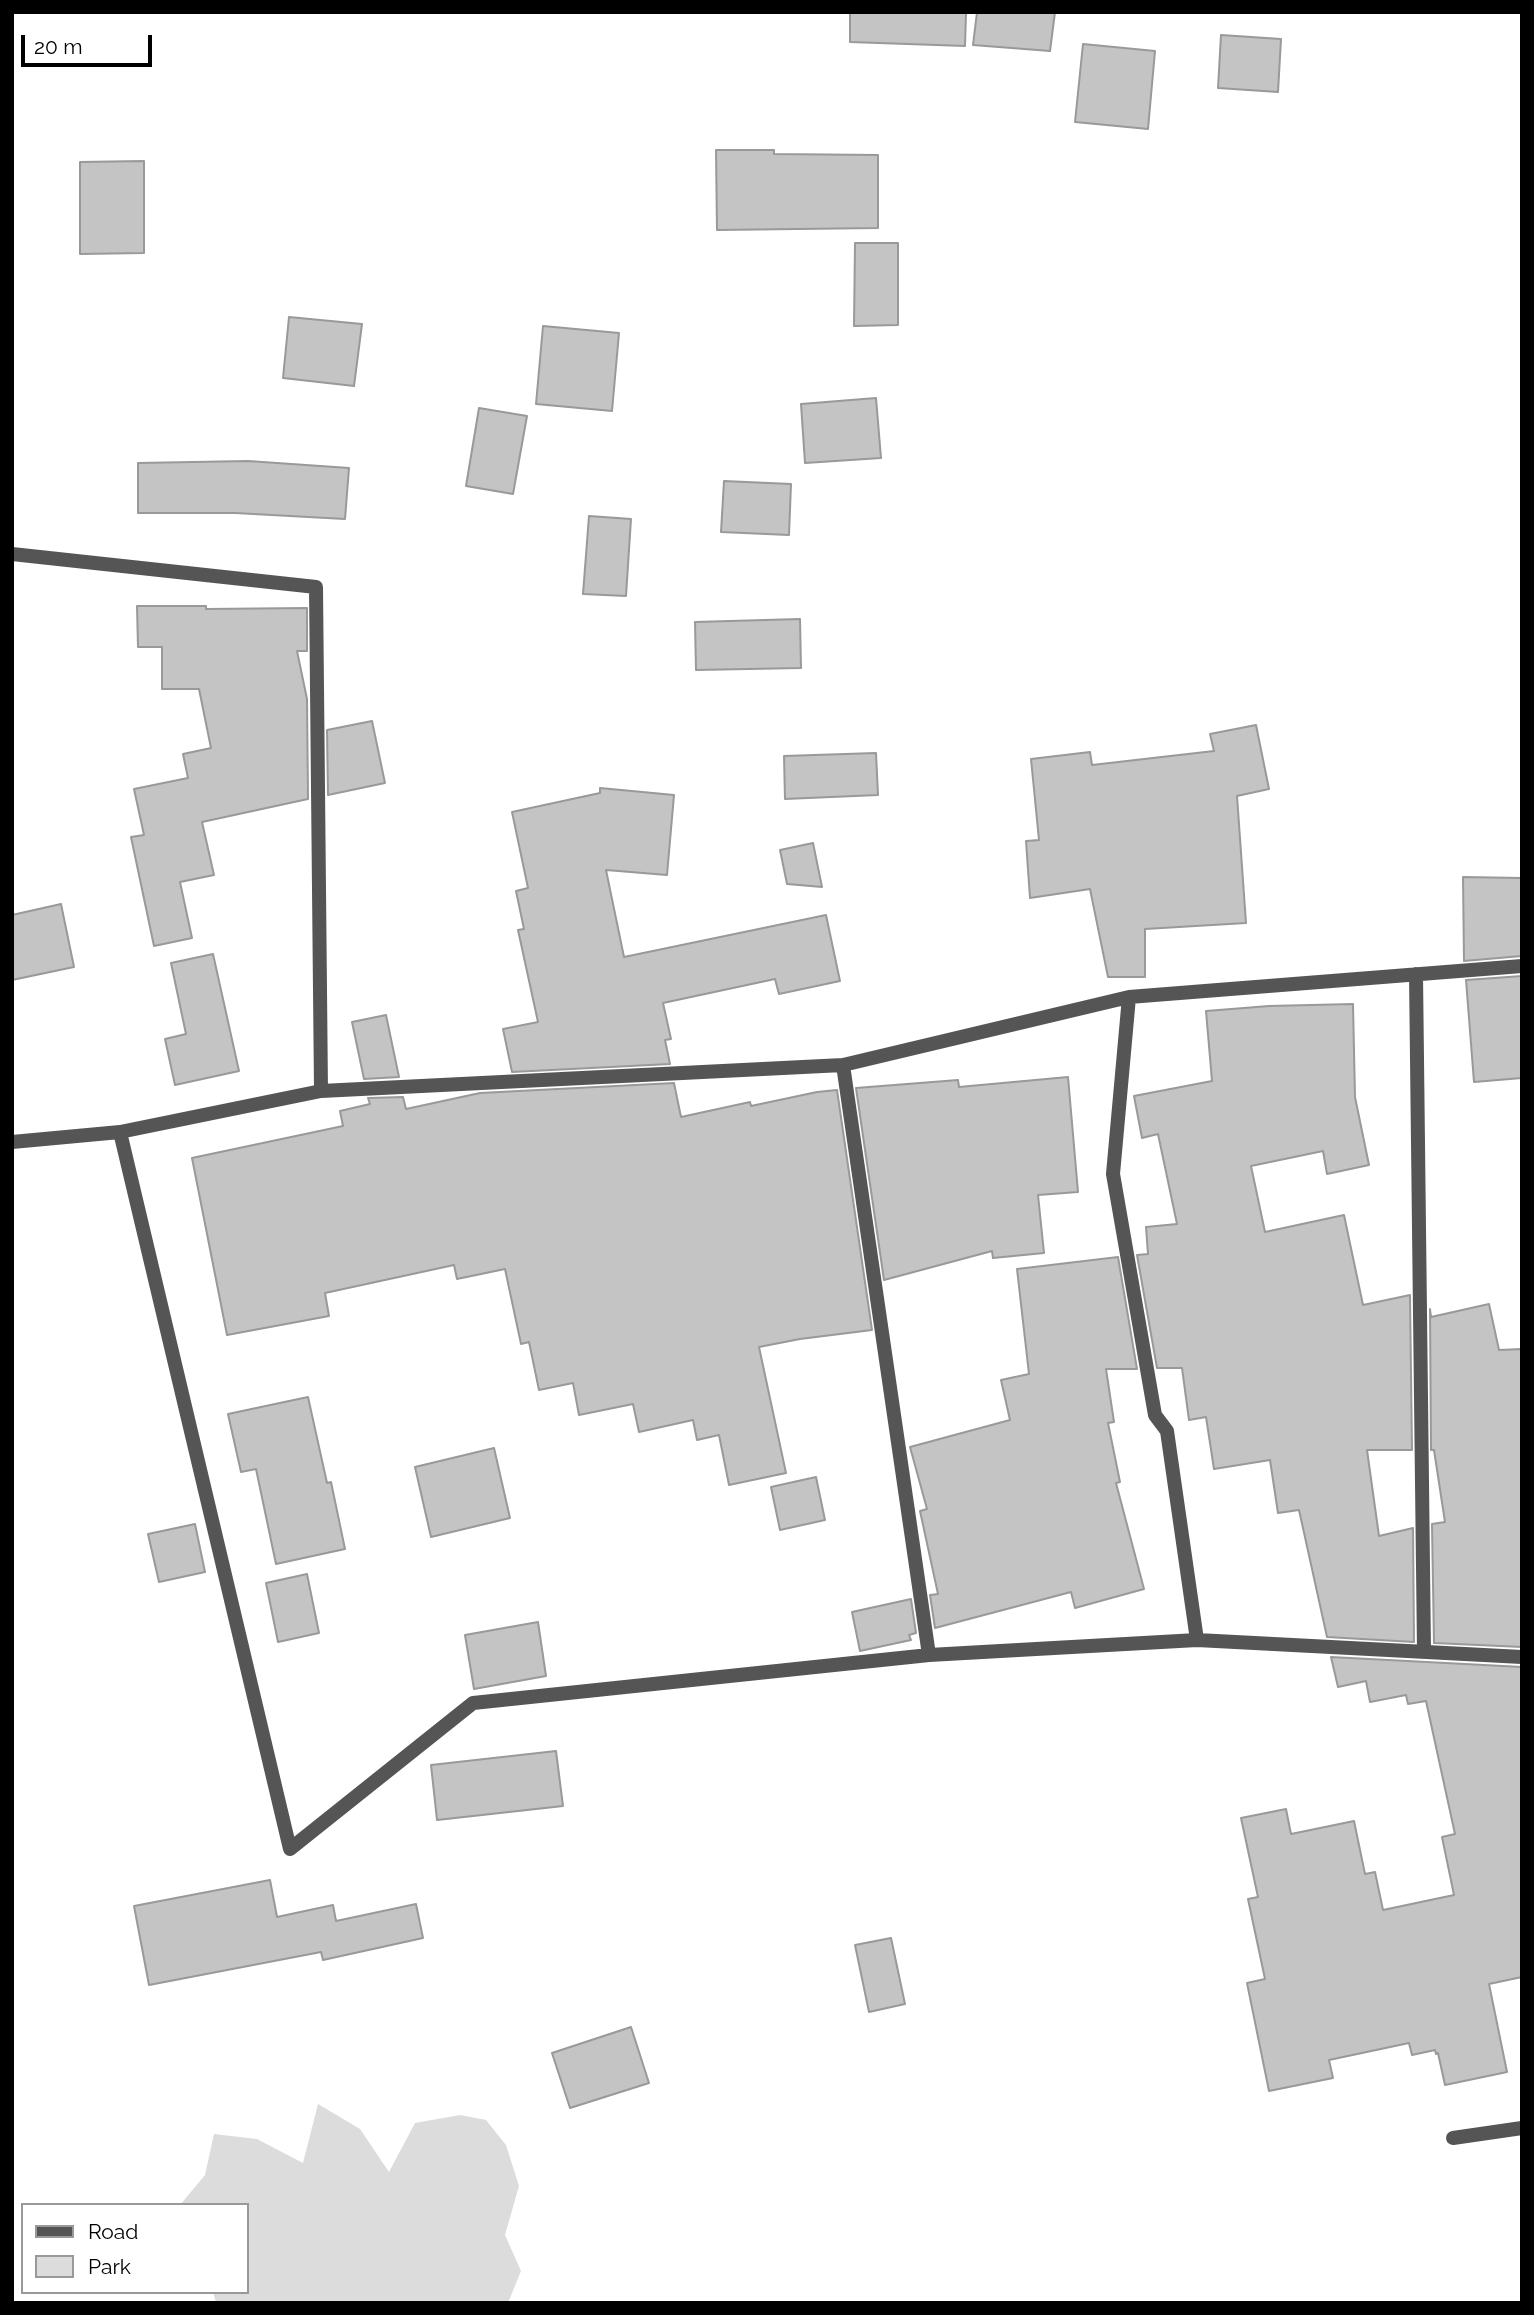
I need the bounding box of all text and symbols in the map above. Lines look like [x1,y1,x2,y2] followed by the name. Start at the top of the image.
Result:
[24,21,156,65] scale bar
[34,34,82,59] text: 20 m
[21,2203,248,2294] legend
[88,2219,138,2244] text: Road
[88,2254,131,2279] text: Park

